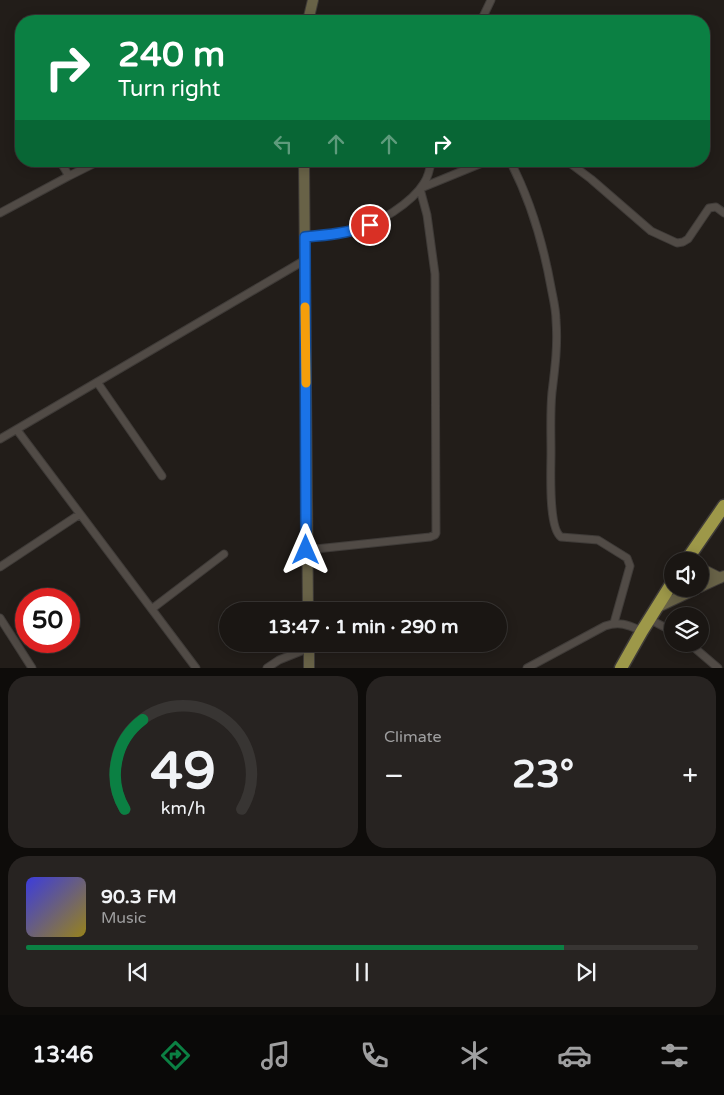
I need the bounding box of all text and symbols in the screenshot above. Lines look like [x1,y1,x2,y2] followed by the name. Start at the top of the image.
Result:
[118,34,225,76] text: 240 m
[35,35,100,100] icon: right
[118,76,220,102] text: Turn right
[269,130,297,158] icon: left
[322,130,350,158] icon: ahead
[375,130,403,158] icon: ahead
[428,130,456,158] icon: right
[349,204,391,246] pin
[356,211,384,239] icon: arrive
[279,523,331,575] position arrow
[664,552,709,652] map controls
[664,552,709,597] button: sound
[15,588,80,653] speed limit sign: 50
[664,607,709,652] button: layers
[267,616,459,638] text: 13:47 · 1 min · 290 m
[384,727,442,747] text: Climate
[150,740,216,803] text: 49
[512,752,574,798] text: 23°
[384,759,404,793] text: −
[682,759,698,793] text: +
[161,798,205,819] text: km/h
[101,886,177,908] text: 90.3 FM
[101,908,146,928] text: Music
[124,958,152,986] icon: previous
[348,958,376,986] icon: pause
[572,958,600,986] icon: next
[158,1038,193,1073] icon: directions
[258,1038,293,1073] icon: music
[357,1038,392,1073] icon: phone
[457,1038,492,1073] icon: climate
[557,1038,592,1073] icon: car
[657,1038,692,1073] icon: filters
[32,1042,93,1068] text: 13:46

